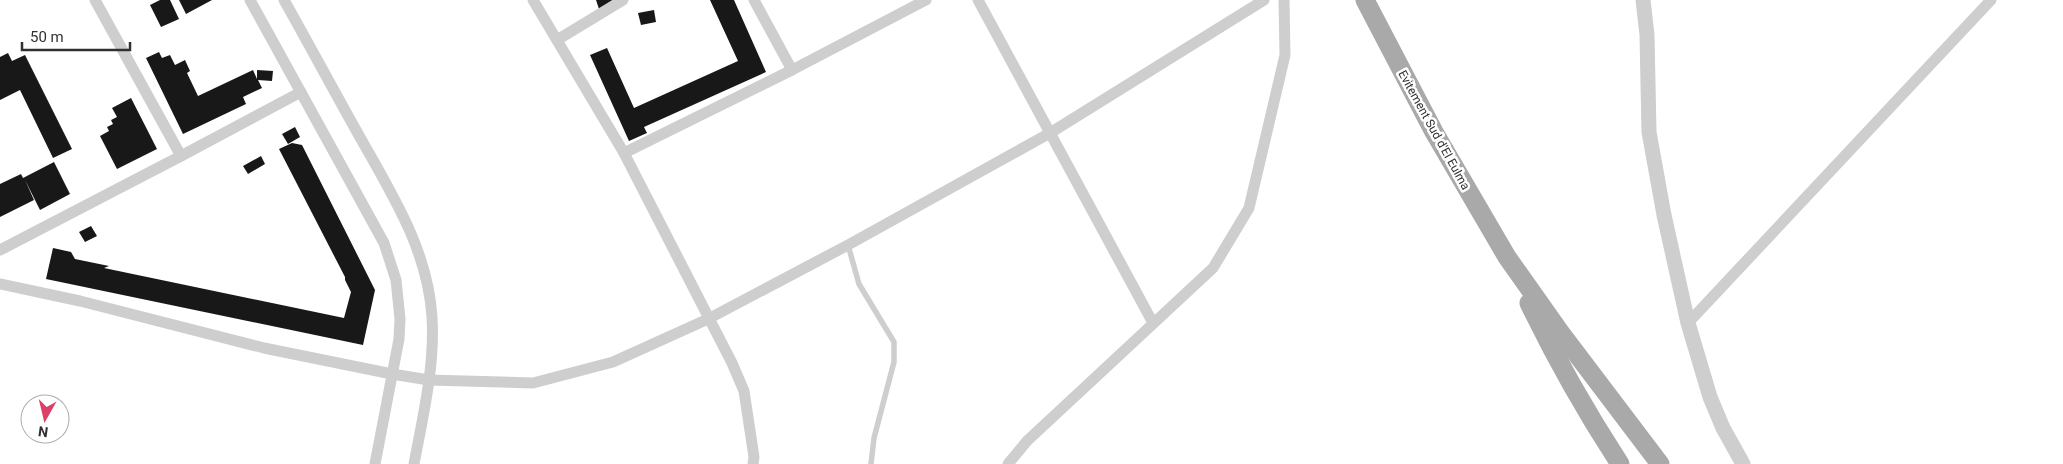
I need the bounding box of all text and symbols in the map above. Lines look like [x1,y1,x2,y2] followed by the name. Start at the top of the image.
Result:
[22,20,130,52] scale bar
[30,28,64,46] text: 50 m
[1395,68,1473,192] street label: Evitement Sud d'El Eulma
[20,394,70,444] north arrow
[37,423,49,440] text: N

